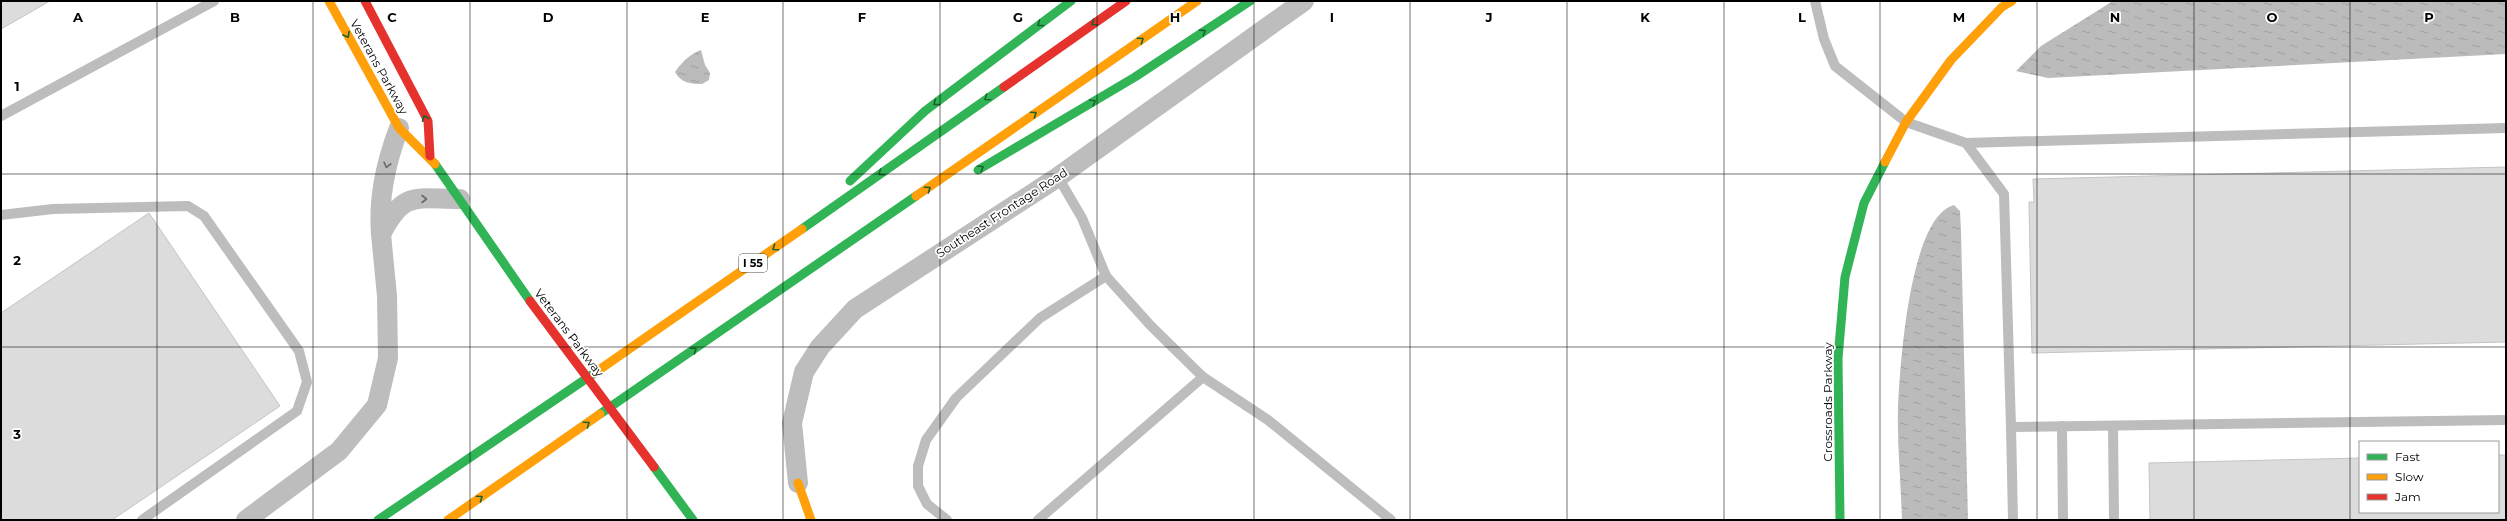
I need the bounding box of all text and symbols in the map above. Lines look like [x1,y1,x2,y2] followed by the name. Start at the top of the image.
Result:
[72,9,84,25] text: A
[230,9,240,25] text: B
[387,9,397,25] text: C
[543,9,554,25] text: D
[701,9,710,25] text: E
[858,9,866,25] text: F
[1013,9,1023,25] text: G
[1170,9,1180,25] text: H
[1330,9,1334,25] text: I
[1484,9,1493,25] text: J
[1640,9,1650,25] text: K
[1798,9,1806,25] text: L
[1953,9,1965,25] text: M
[2110,9,2120,25] text: N
[2267,9,2278,25] text: O
[2424,9,2434,25] text: P
[347,17,412,117] street label: Veterans Parkway
[1091,18,1098,26] one-way arrow
[1037,20,1044,27] one-way arrow
[1198,30,1205,37] one-way arrow
[343,31,350,38] one-way arrow
[1137,37,1144,45] one-way arrow
[14,78,20,94] text: 1
[985,93,992,100] one-way arrow
[934,98,941,105] one-way arrow
[1089,99,1096,106] one-way arrow
[1030,112,1037,119] one-way arrow
[422,115,430,122] one-way arrow
[383,161,392,168] one-way arrow
[933,165,1070,261] street label: Southeast Frontage Road
[977,166,984,173] one-way arrow
[878,168,885,176] one-way arrow
[924,186,931,194] one-way arrow
[421,195,427,203] one-way arrow
[772,243,779,250] one-way arrow
[13,252,21,268] text: 2
[739,254,767,272] road number: I 55
[531,286,608,380] street label: Veterans Parkway
[1820,342,1835,462] street label: Crossroads Parkway
[690,348,697,355] one-way arrow
[583,422,590,429] one-way arrow
[12,426,21,442] text: 3
[2359,441,2499,513] legend
[2395,449,2420,464] text: Fast
[2395,469,2424,484] text: Slow
[2394,489,2421,504] text: Jam
[476,496,483,503] one-way arrow

